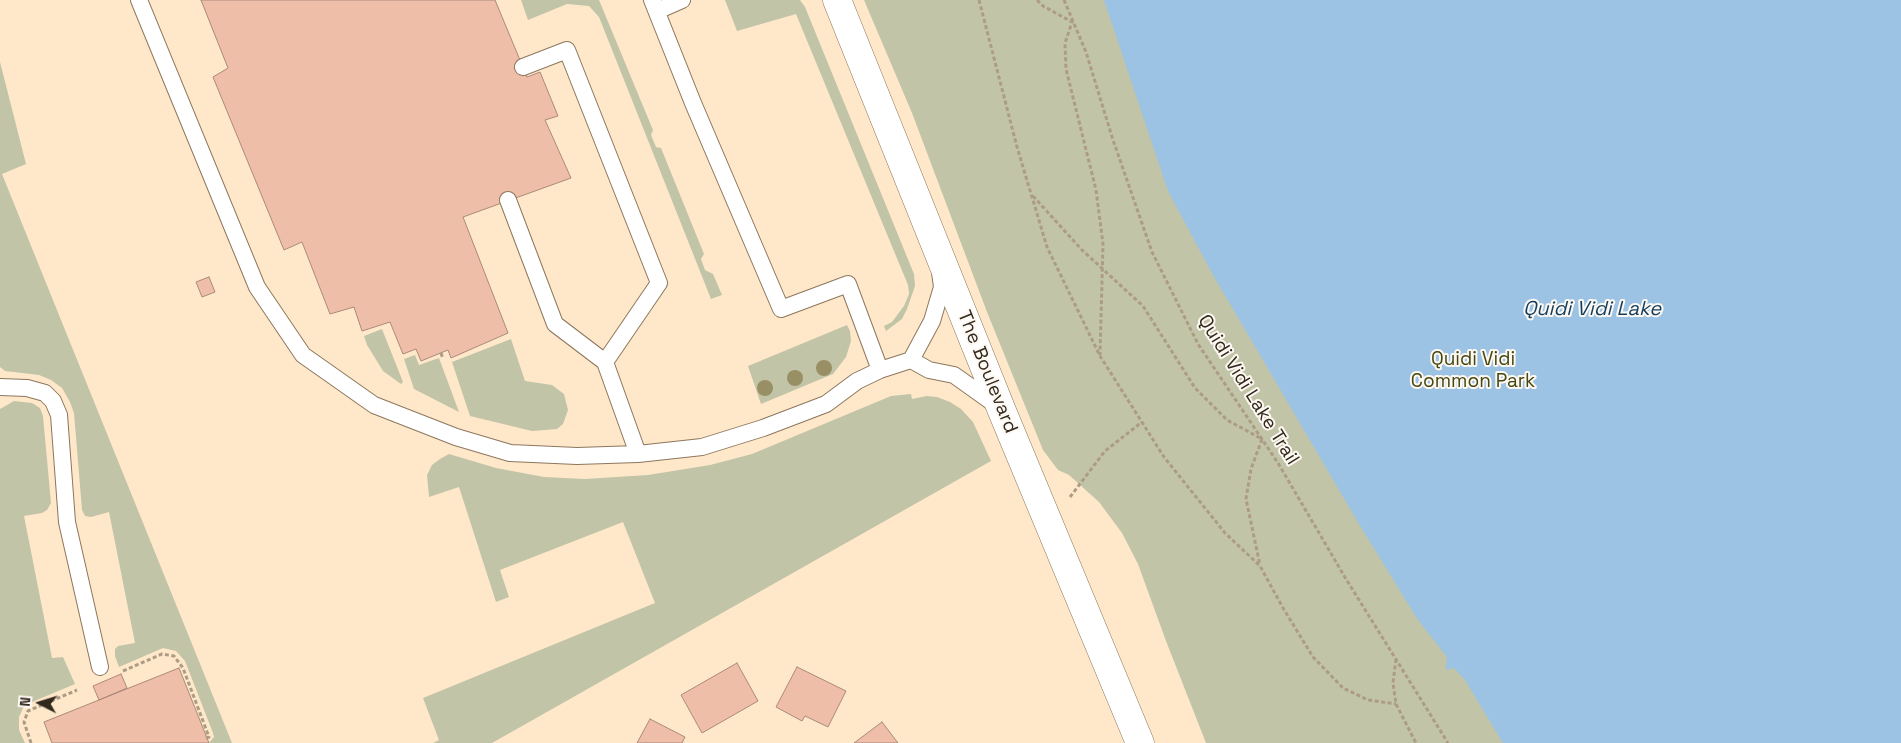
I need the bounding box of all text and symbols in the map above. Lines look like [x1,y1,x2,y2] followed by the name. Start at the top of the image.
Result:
[1523,298,1661,322] water label: Quidi Vidi Lake
[952,307,1022,437] street label: The Boulevard
[1193,311,1303,469] street label: Quidi Vidi Lake Trail
[1411,349,1535,393] park label: Quidi Vidi Common Park
[15,678,65,728] north arrow
[16,696,34,707] text: N

